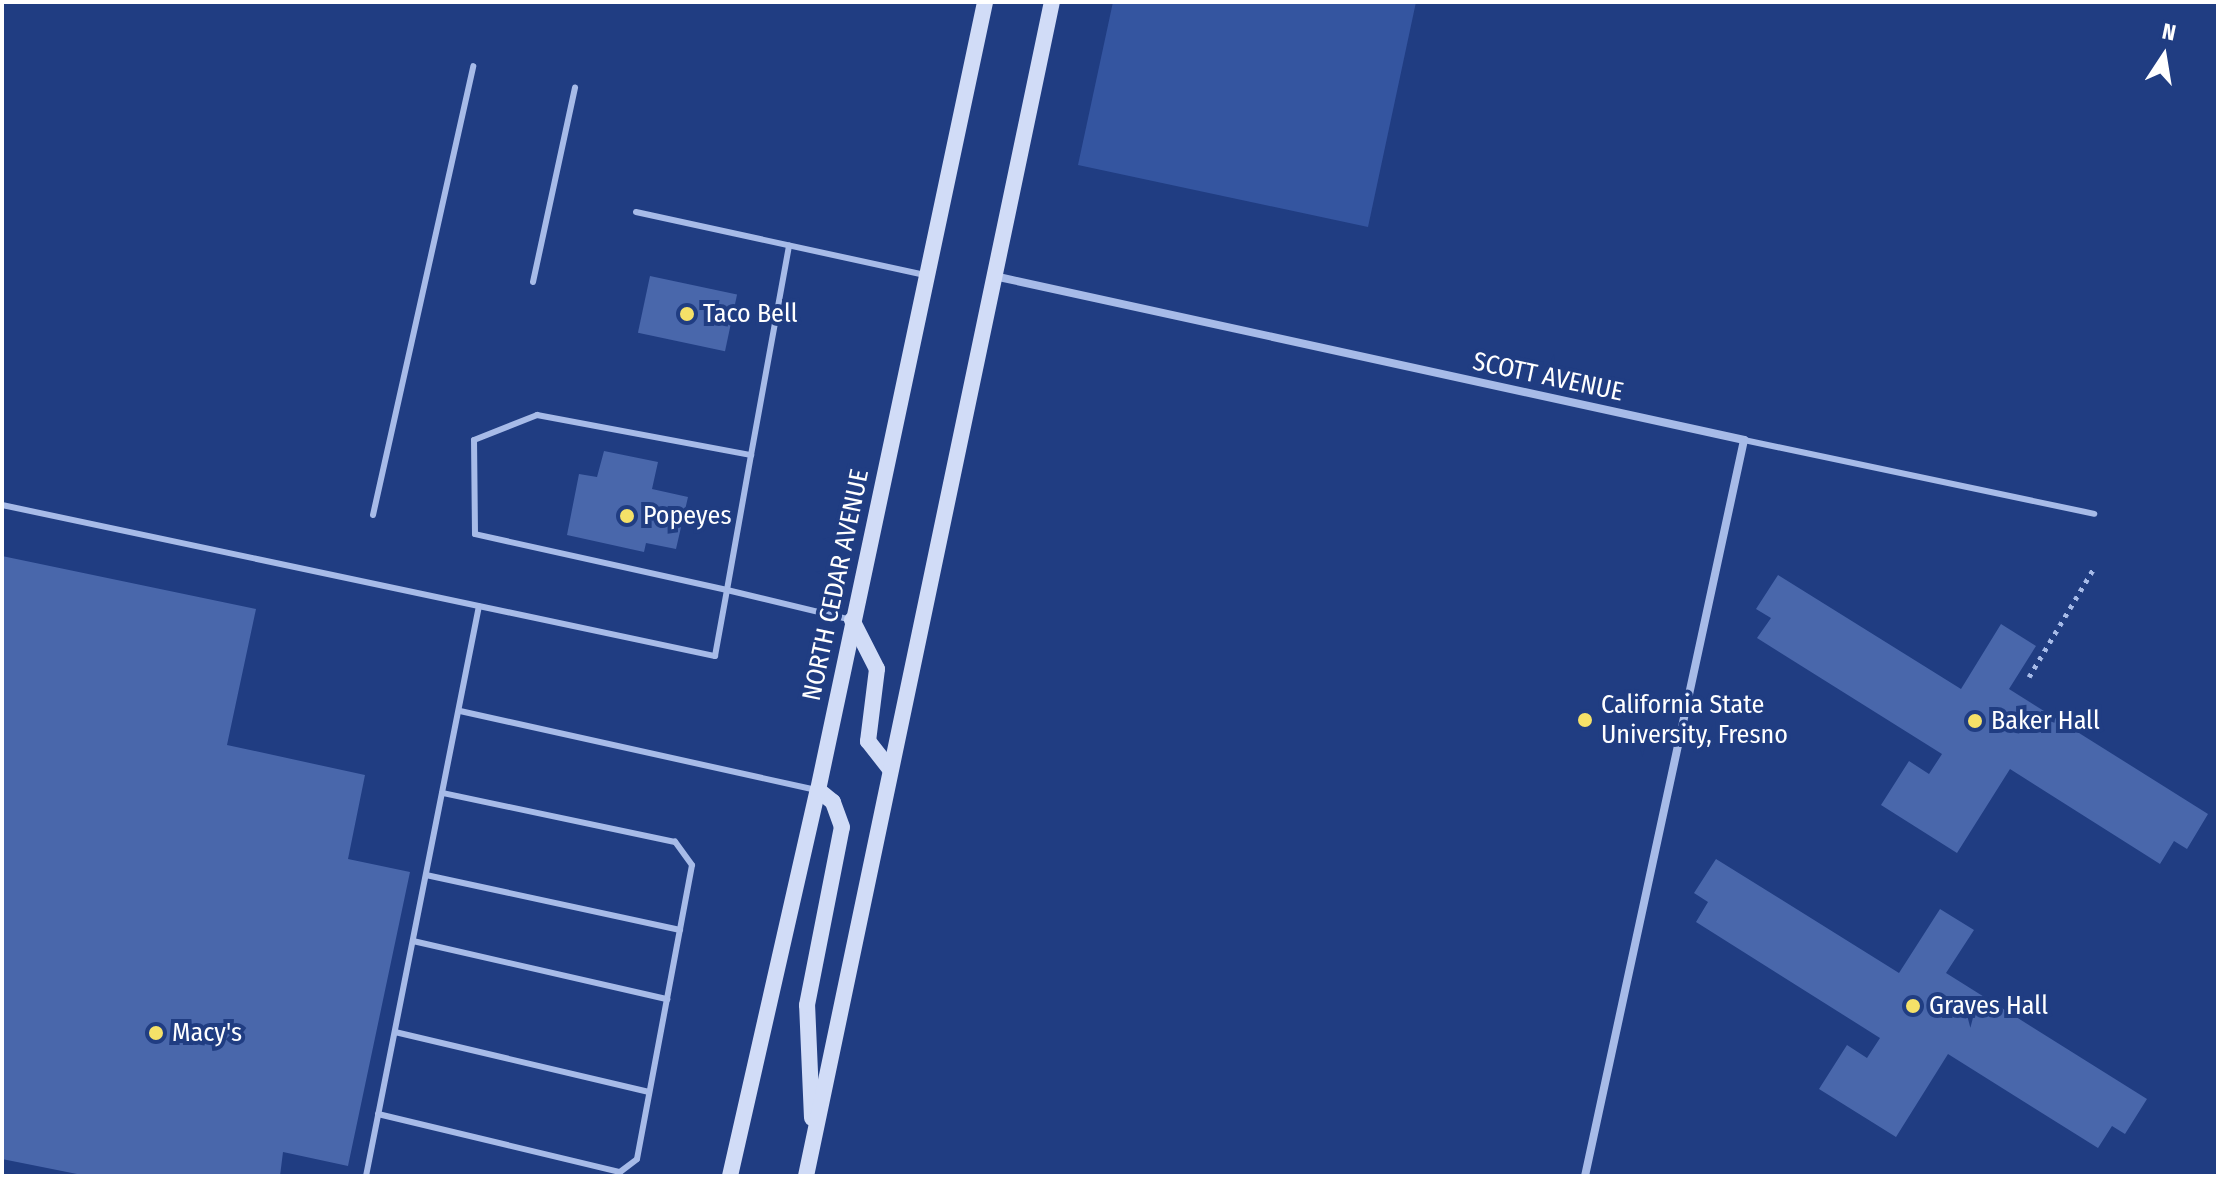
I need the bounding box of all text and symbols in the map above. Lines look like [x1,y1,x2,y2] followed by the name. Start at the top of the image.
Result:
[2124,16,2204,96] north arrow
[2160,17,2178,47] text: N
[703,298,798,330] place label: Taco Bell
[678,305,696,323] marker: Taco Bell
[1470,346,1626,408] street label: SCOTT AVENUE
[796,466,876,704] street label: NORTH CEDAR AVENUE
[643,500,732,532] place label: Popeyes
[618,507,636,525] marker: Popeyes
[1601,689,1788,750] place label: California State University, Fresno
[1991,705,2100,737] place label: Baker Hall
[1576,711,1594,729] marker: California State University, Fresno
[1966,712,1984,730] marker: Baker Hall
[1929,990,2048,1022] place label: Graves Hall
[1904,997,1922,1015] marker: Graves Hall
[172,1017,242,1049] place label: Macy's
[147,1024,165,1042] marker: Macy's

